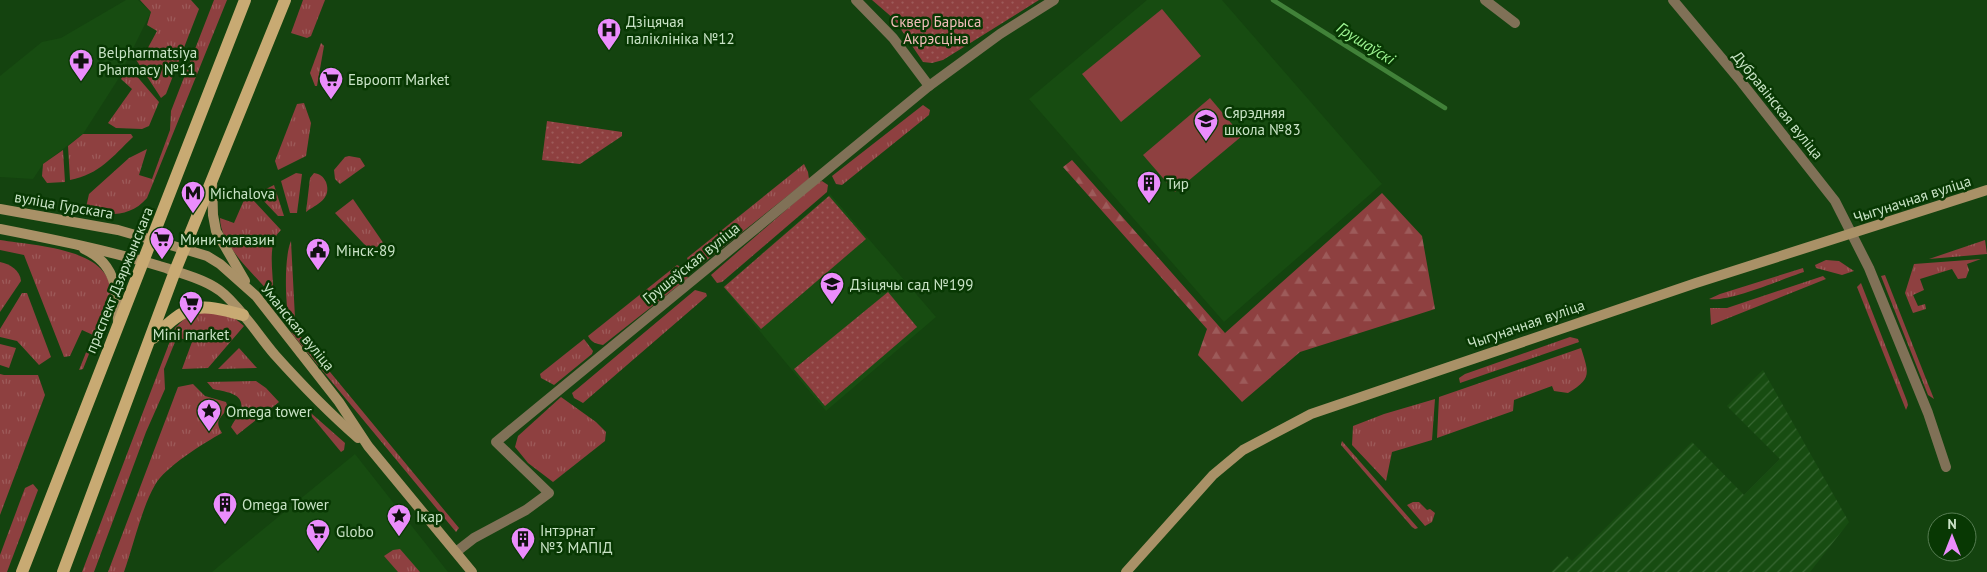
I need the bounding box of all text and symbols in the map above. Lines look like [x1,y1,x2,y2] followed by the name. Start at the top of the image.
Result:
[626,12,735,48] place label: Дзіцячая паліклініка №12
[891,12,981,48] park label: Сквер Барыса Акрэсціна
[596,17,622,51] hospital icon: Дзіцячая паліклініка №12
[1333,17,1400,69] water label: Грушаўскі
[98,43,197,79] place label: Belpharmatsiya Pharmacy №11
[1728,47,1828,163] street label: Дубравінская вуліца
[68,48,94,82] pharmacy icon: Belpharmatsiya Pharmacy №11
[318,66,344,100] supermarket icon: Евроопт Market
[348,70,449,89] place label: Евроопт Market
[1224,103,1301,139] place label: Сярэдняя школа №83
[1193,108,1219,142] school or university icon: Сярэдняя школа №83
[1136,170,1162,204] building icon: Тир
[1851,171,1973,227] street label: Чыгуначная вуліца
[1166,174,1189,193] place label: Тир
[180,180,206,214] metro station icon: Michalova
[210,184,275,203] place label: Michalova
[13,187,115,223] street label: вуліца Гурскага
[81,204,157,356] street label: праспект Дзяржынскага
[639,218,743,308] street label: Грушаўская вуліца
[149,226,175,260] supermarket icon: Мини-магазин
[180,230,275,249] place label: Мини-магазин
[305,237,331,271] public building icon: Мінск-89
[336,241,395,260] place label: Мінск-89
[819,271,845,305] school or university icon: Дзіцячы сад №199
[850,275,973,294] place label: Дзіцячы сад №199
[257,280,339,374] street label: Уманская вуліца
[178,290,204,324] supermarket icon: Mini market
[1465,295,1587,353] street label: Чыгуначная вуліца
[153,325,229,344] place label: Mini market
[196,398,222,432] place icon: Omega tower
[226,402,312,421] place label: Omega tower
[212,491,238,525] building icon: Omega Tower
[242,495,329,514] place label: Omega Tower
[386,503,412,537] place icon: Ікар
[416,507,443,526] place label: Ікар
[1927,512,1977,562] north arrow
[1947,515,1957,533] text: N
[305,518,331,552] supermarket icon: Globo
[540,521,612,557] place label: Інтэрнат №3 МАПІД
[336,522,374,541] place label: Globo
[510,526,536,560] building icon: Інтэрнат №3 МАПІД

